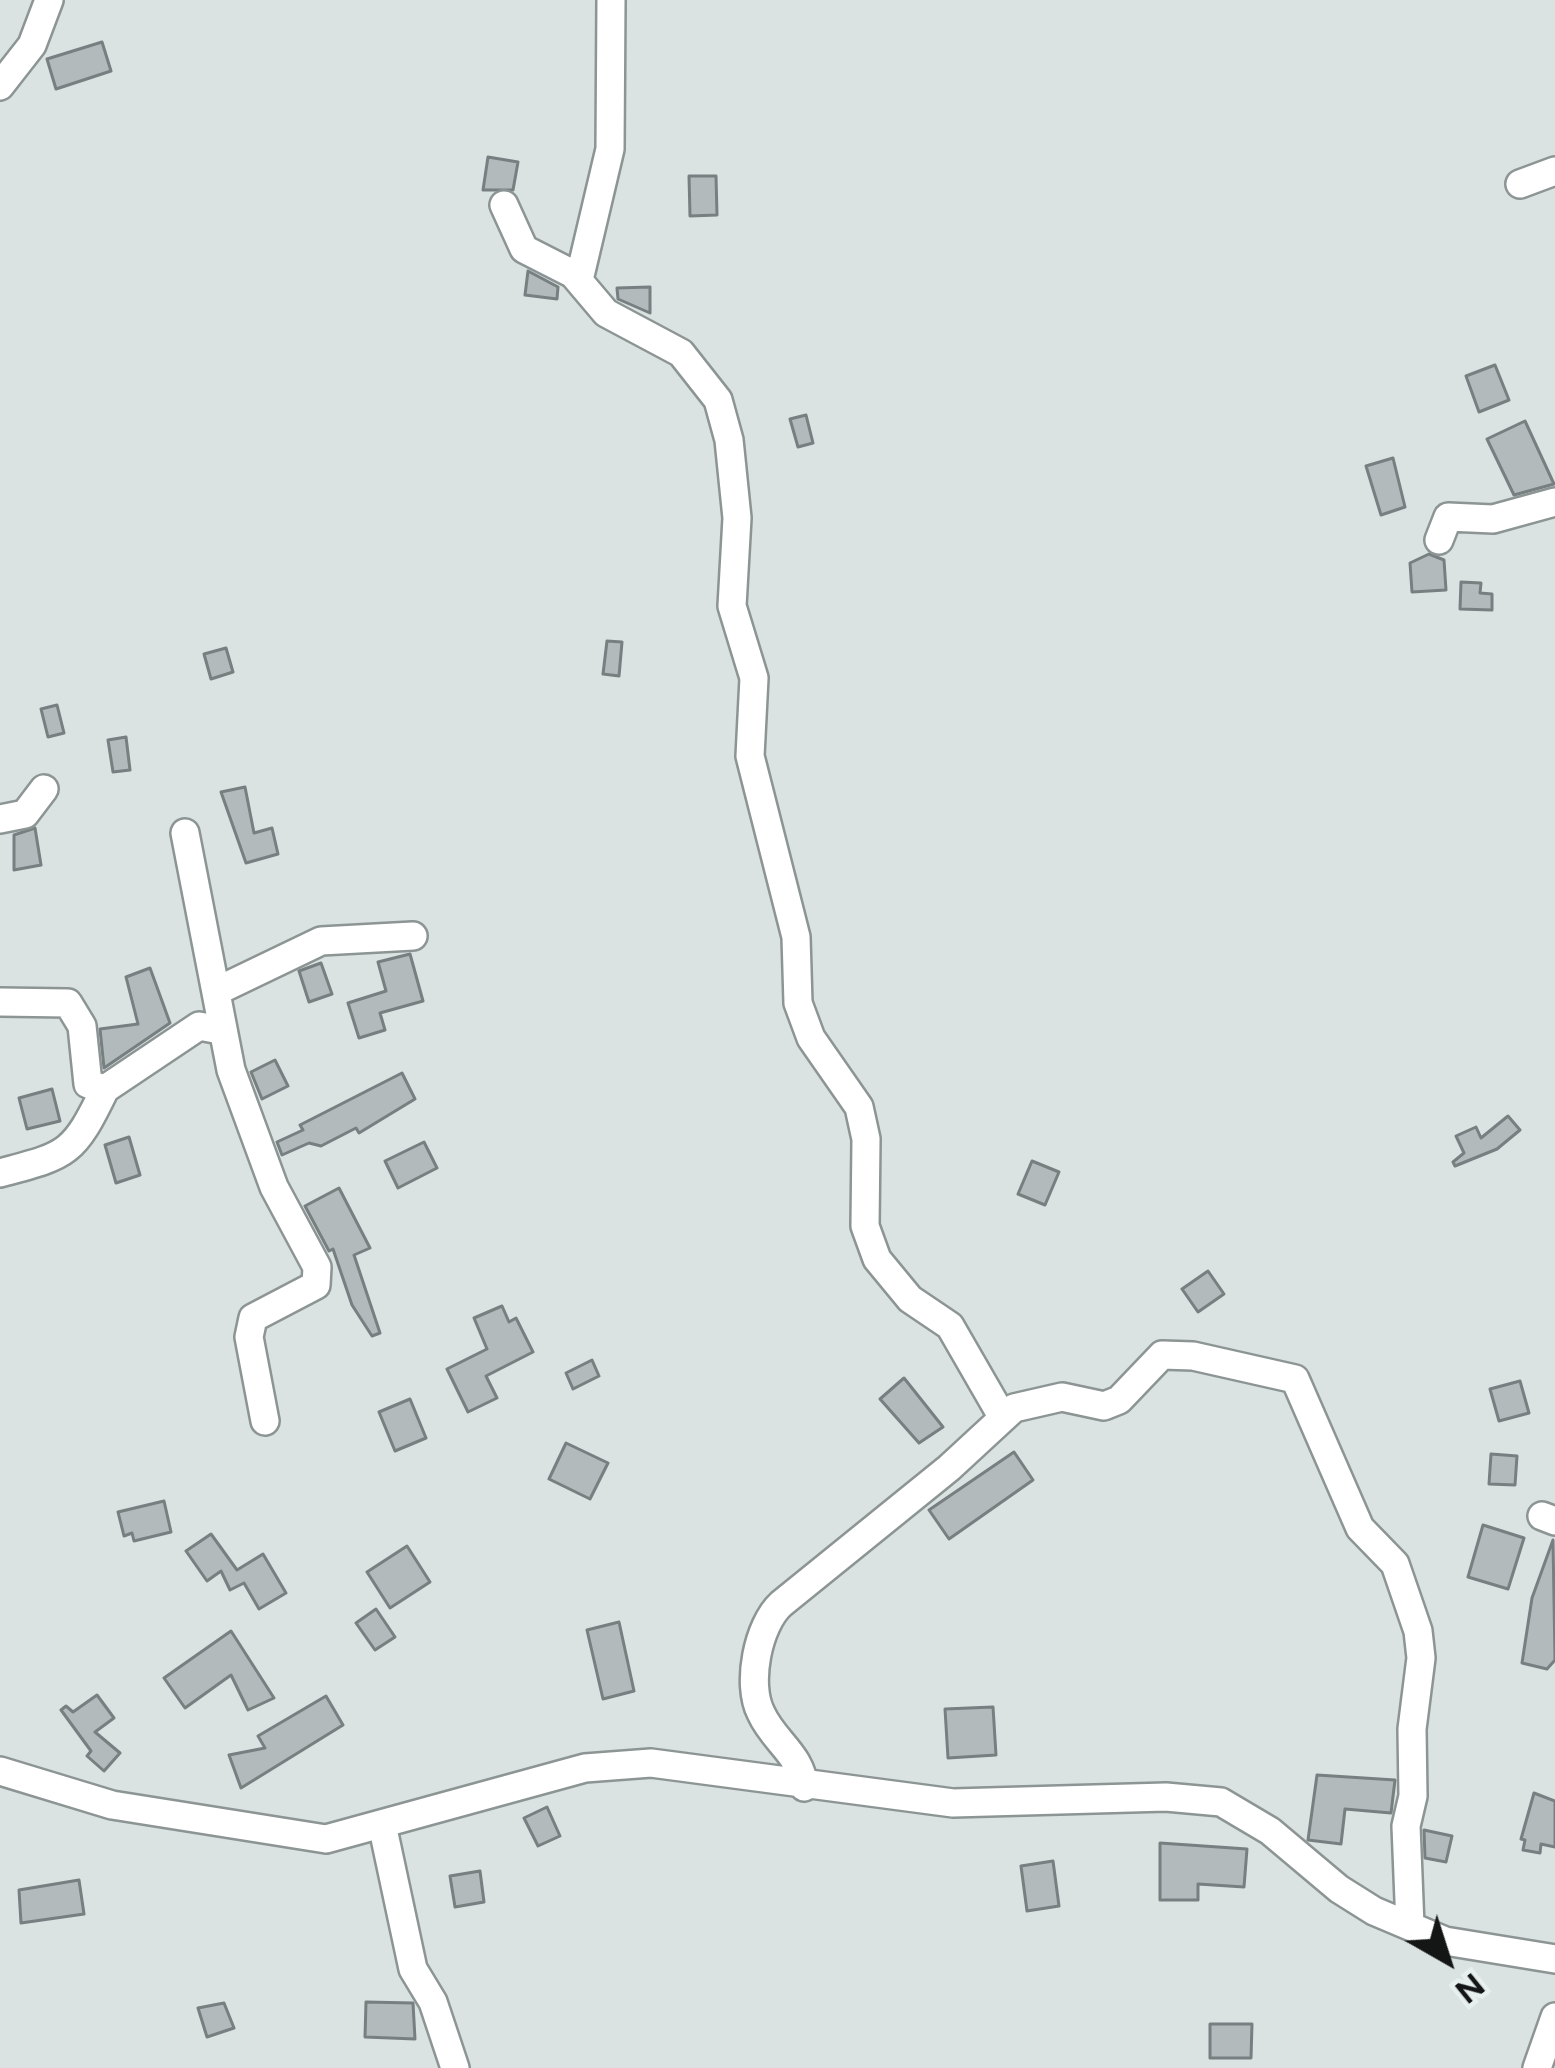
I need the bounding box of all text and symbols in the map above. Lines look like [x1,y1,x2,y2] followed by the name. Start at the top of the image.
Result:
[1387,1900,1507,2020] north arrow
[1448,1965,1492,2012] text: N

